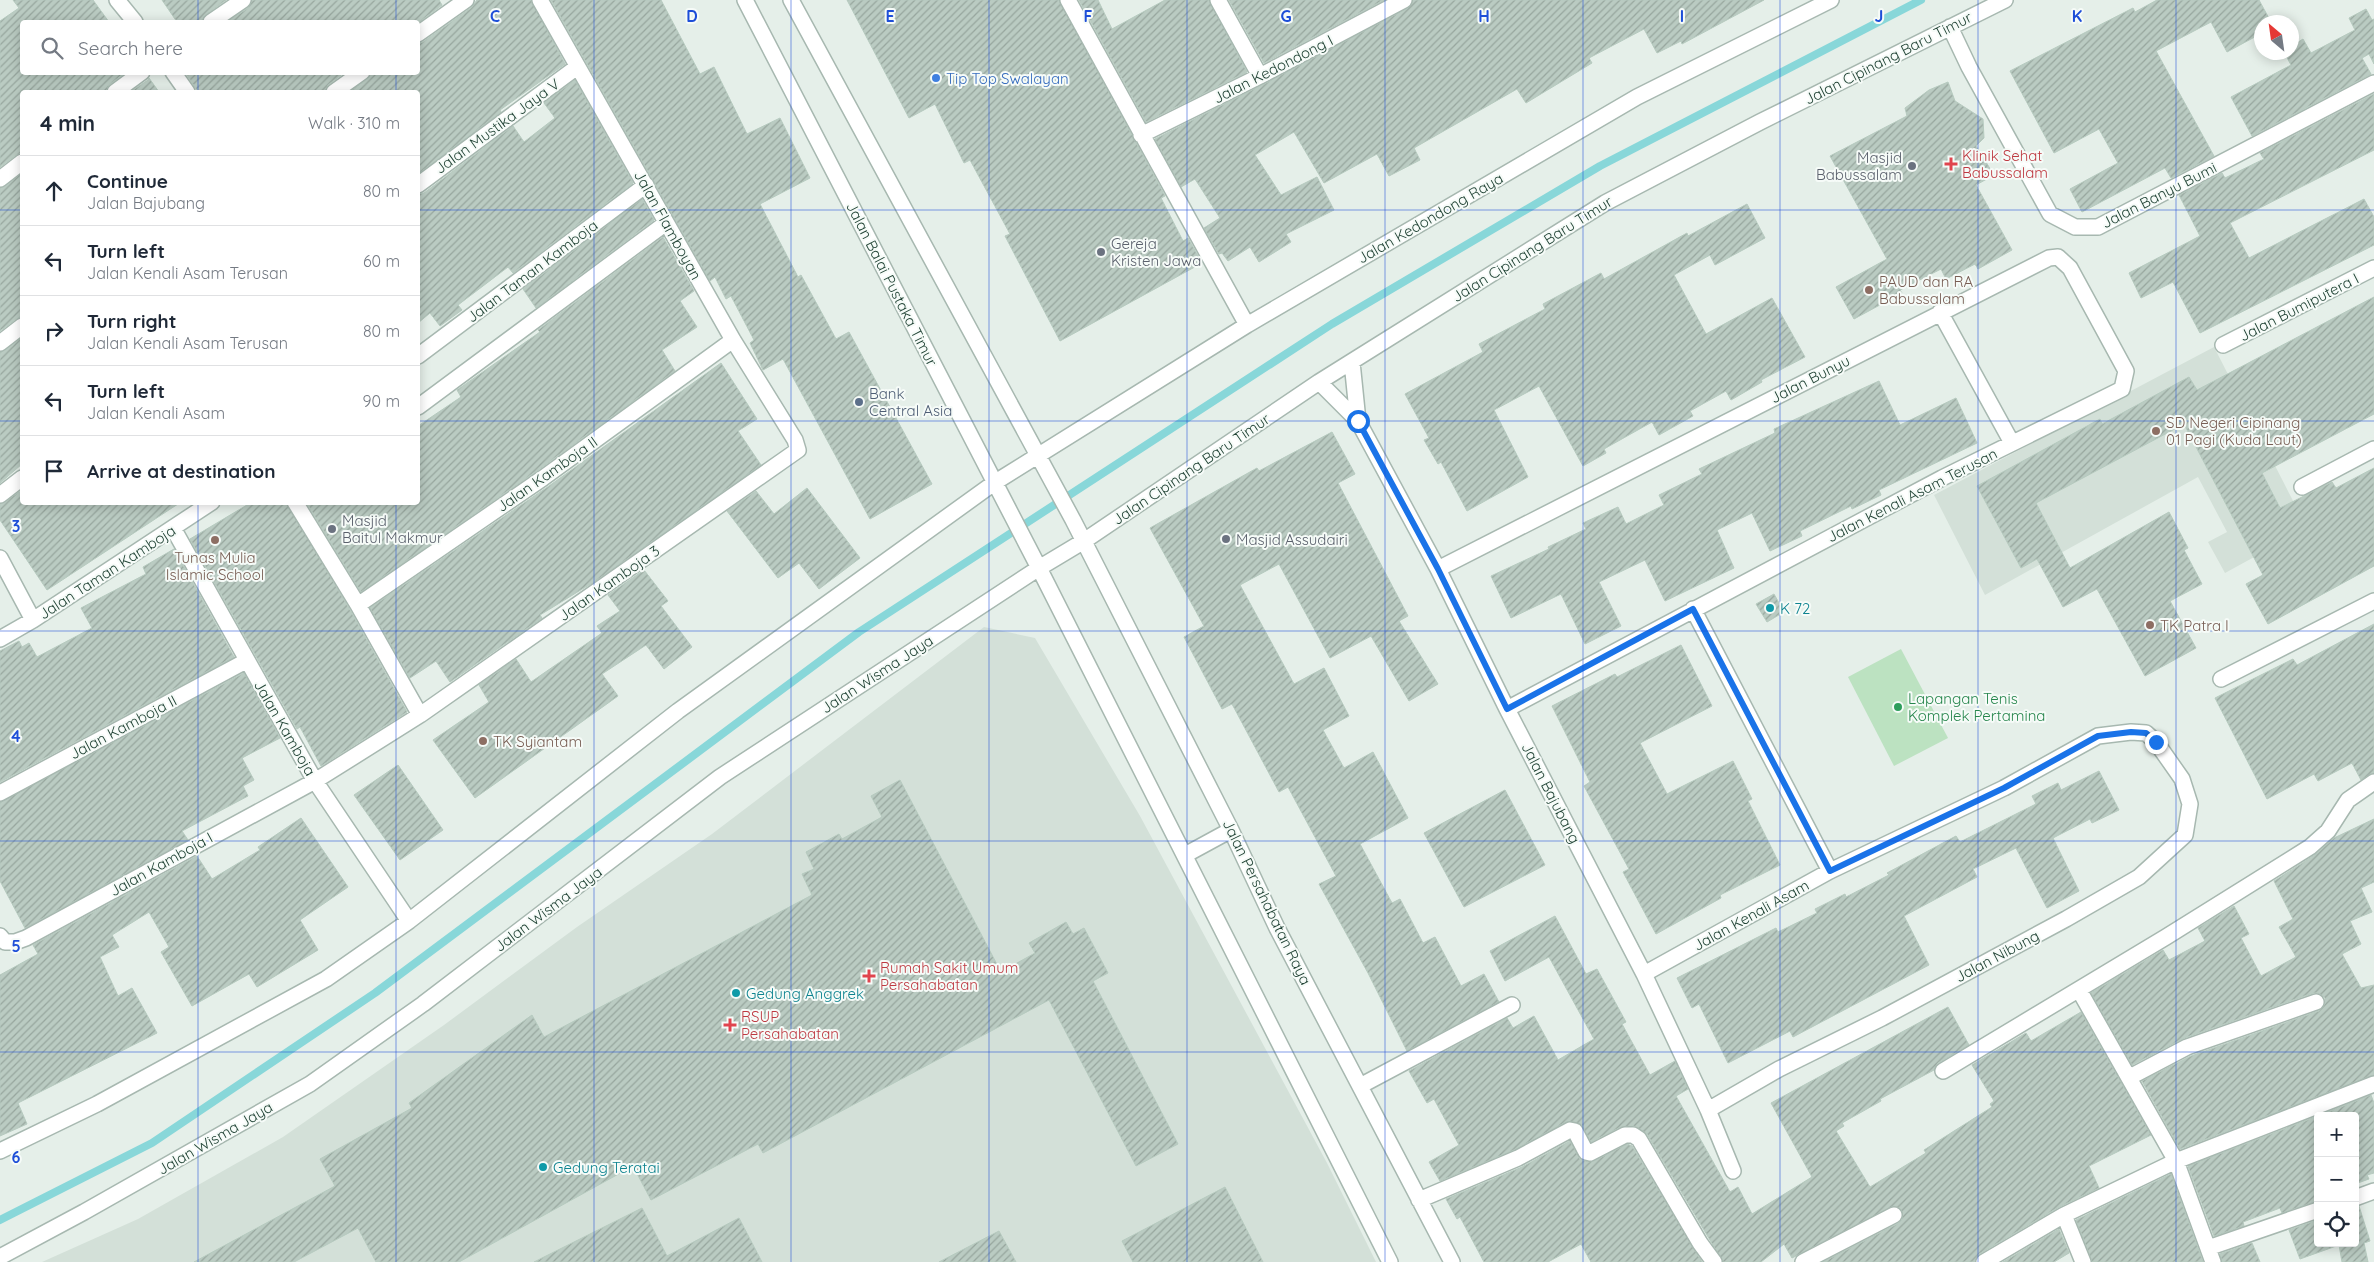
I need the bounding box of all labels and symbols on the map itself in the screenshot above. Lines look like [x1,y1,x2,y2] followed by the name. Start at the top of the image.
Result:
[490,6,500,26] text: C
[686,6,698,26] text: D
[885,6,895,26] text: E
[1084,6,1093,26] text: F
[1280,6,1292,26] text: G
[1478,6,1490,26] text: H
[1680,6,1684,26] text: I
[2072,6,2082,26] text: K
[1801,8,1975,108] street label: Jalan Cipinang Baru Timur
[2254,15,2299,60] north arrow
[1210,31,1336,107] street label: Jalan Kedondong I
[946,69,1069,88] place label: Tip Top Swalayan
[930,72,942,84] marker: Tip Top Swalayan
[431,74,563,178] street label: Jalan Mustika Jaya V
[1962,146,2048,182] place label: Klinik Sehat Babussalam
[1816,148,1902,184] place label: Masjid Babussalam
[1944,157,1958,171] marker: Klinik Sehat Babussalam
[2098,158,2220,232] street label: Jalan Banyu Bumi
[1906,160,1918,172] marker: Masjid Babussalam
[630,167,706,283] street label: Jalan Flamboyan
[1354,168,1506,268] street label: Jalan Kedondong Raya
[1448,192,1616,306] street label: Jalan Cipinang Baru Timur
[842,199,942,369] street label: Jalan Balai Pustaka Timur
[463,215,601,327] street label: Jalan Taman Kamboja
[1111,234,1201,270] place label: Gereja Kristen Jawa
[1095,246,1107,258] marker: Gereja Kristen Jawa
[2236,269,2362,345] street label: Jalan Bumiputera I
[1879,272,1973,308] place label: PAUD dan RA Babussalam
[1863,284,1875,296] marker: PAUD dan RA Babussalam
[1767,351,1853,407] street label: Jalan Bunyu
[869,384,952,420] place label: Bank Central Asia
[853,396,865,408] marker: Bank Central Asia
[1109,409,1273,529] street label: Jalan Cipinang Baru Timur
[1347,410,1370,433] route start
[2166,413,2302,449] place label: SD Negeri Cipinang 01 Pagi (Kuda Laut)
[2150,425,2162,437] marker: SD Negeri Cipinang 01 Pagi (Kuda Laut)
[493,432,601,516] street label: Jalan Kamboja II
[1824,444,2000,546] street label: Jalan Kenali Asam Terusan
[342,511,443,547] place label: Masjid Baitul Makmur
[12,516,20,536] text: 3
[35,521,179,623] street label: Jalan Taman Kamboja
[326,523,338,535] marker: Masjid Baitul Makmur
[1236,530,1348,549] place label: Masjid Assudairi
[1220,533,1232,545] marker: Masjid Assudairi
[209,534,221,546] marker: Tunas Mulia Islamic School
[555,541,663,625] street label: Jalan Kamboja 3
[166,548,264,584] place label: Tunas Mulia Islamic School
[1780,599,1810,618] place label: K 72
[1764,602,1776,614] marker: K 72
[2160,616,2229,635] place label: TK Patra I
[2144,619,2156,631] marker: TK Patra I
[817,631,937,717] street label: Jalan Wisma Jaya
[250,677,320,779] street label: Jalan Kamboja
[1908,689,2045,725] place label: Lapangan Tenis Komplek Pertamina
[66,691,180,763] street label: Jalan Kamboja II
[1892,701,1904,713] marker: Lapangan Tenis Komplek Pertamina
[11,726,21,746] text: 4
[2145,731,2168,754] route end
[493,732,582,751] place label: TK Syiantam
[477,735,489,747] marker: TK Syiantam
[1517,739,1585,847] street label: Jalan Bajubang
[1219,816,1315,988] street label: Jalan Persahabatan Raya
[106,828,216,900] street label: Jalan Kamboja I
[490,862,606,956] street label: Jalan Wisma Jaya
[1690,875,1812,955] street label: Jalan Kenali Asam
[1952,926,2042,986] street label: Jalan Nibung
[11,936,21,956] text: 5
[880,958,1018,994] place label: Rumah Sakit Umum Persahabatan
[862,969,876,983] marker: Rumah Sakit Umum Persahabatan
[746,984,864,1003] place label: Gedung Anggrek
[730,987,742,999] marker: Gedung Anggrek
[741,1007,839,1043] place label: RSUP Persahabatan
[723,1018,737,1032] marker: RSUP Persahabatan
[154,1097,276,1179] street label: Jalan Wisma Jaya
[12,1147,21,1167] text: 6
[553,1158,660,1177] place label: Gedung Teratai
[537,1161,549,1173] marker: Gedung Teratai

